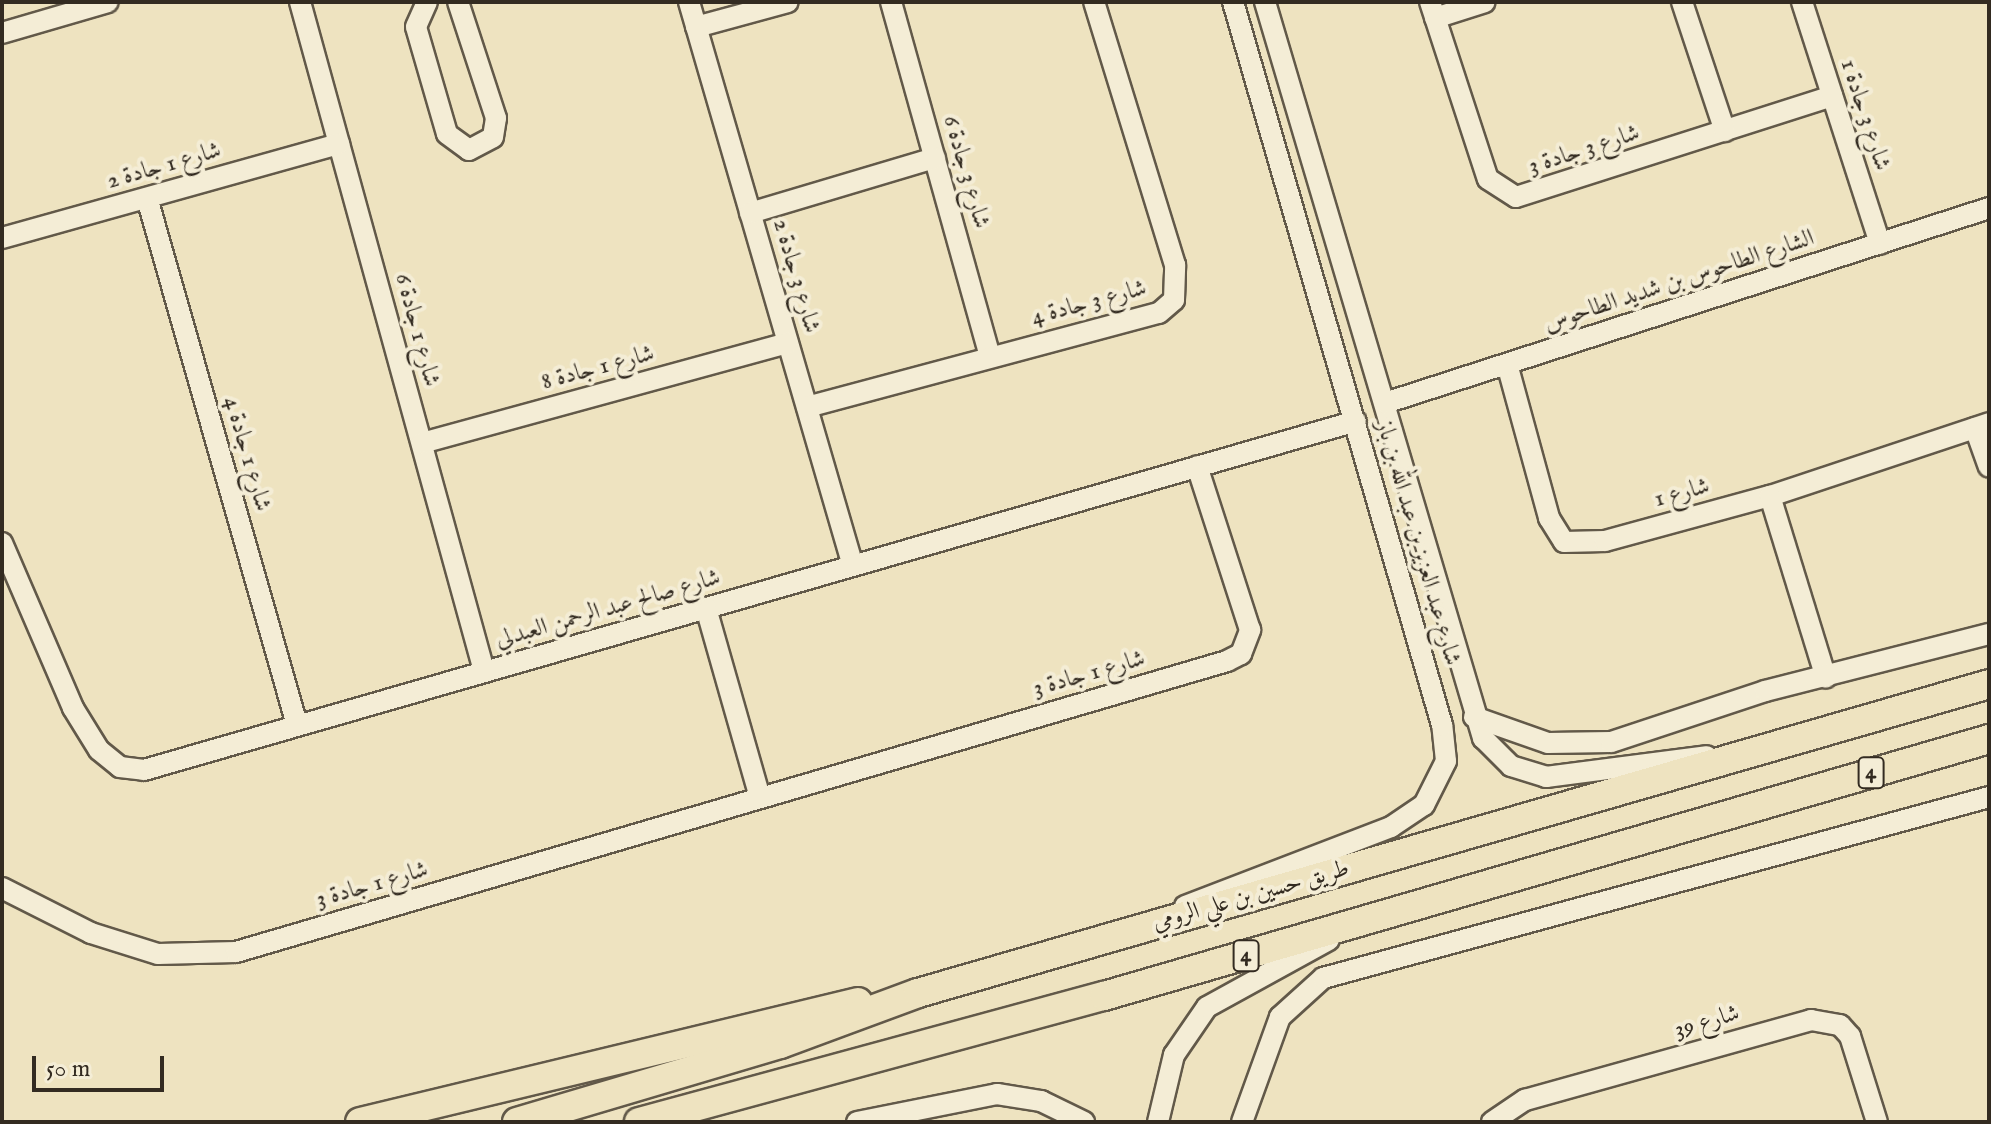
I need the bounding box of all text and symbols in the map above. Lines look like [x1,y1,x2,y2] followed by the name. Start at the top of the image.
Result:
[1834,56,1896,174] street label: شارع 3 جادة 1
[936,112,996,232] street label: شارع 3 جادة 6
[1525,119,1643,181] street label: شارع 3 جادة 3
[104,136,224,196] street label: شارع 1 جادة 2
[766,216,826,336] street label: شارع 3 جادة 2
[1540,224,1818,338] street label: الشارع الطاحوس بن شديد الطاحوس
[388,270,446,390] street label: شارع 1 جادة 6
[1028,274,1150,332] street label: شارع 3 جادة 4
[539,339,657,397] street label: شارع 1 جادة 8
[217,393,277,515] street label: شارع 1 جادة 4
[1369,417,1467,669] street label: شارع عبد العزيز بن عبد الله بن باز
[1651,472,1713,514] street label: شارع 1
[492,563,724,655] street label: شارع صالح عبد الرحمن العبدلي
[1030,644,1148,704] street label: شارع 1 جادة 3
[1857,755,1885,791] road number: 4
[1149,854,1353,938] street label: طريق حسين بن علي الرومي
[313,855,431,915] street label: شارع 1 جادة 3
[1232,938,1260,974] road number: 4
[1671,999,1743,1045] street label: شارع 39
[36,1040,168,1090] scale bar
[46,1054,90,1085] text: 50 m

